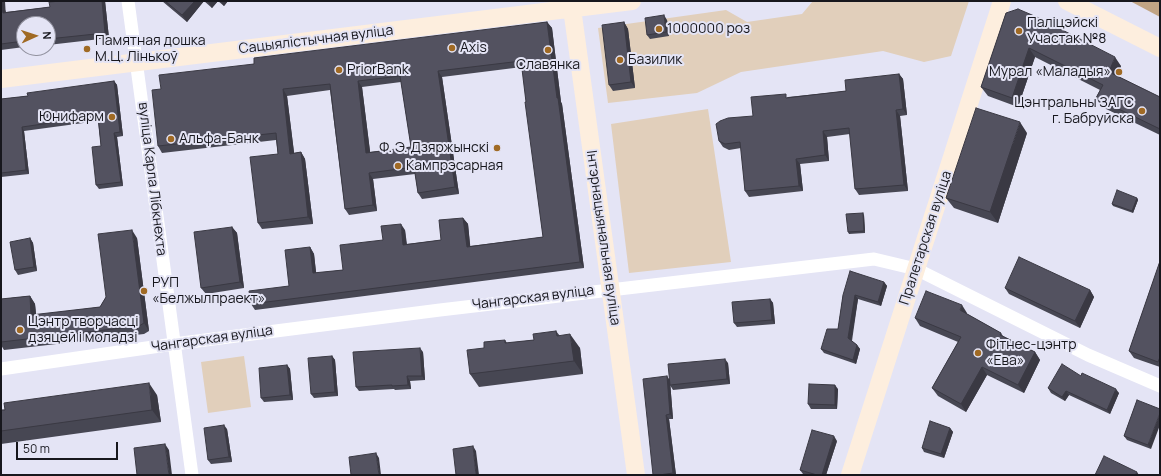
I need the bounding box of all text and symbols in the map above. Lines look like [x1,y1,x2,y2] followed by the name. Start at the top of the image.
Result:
[1027,15,1106,48] place label: Паліцэйскі Участак №8
[16,16,56,56] north arrow
[667,21,750,37] place label: 1000000 роз
[238,22,394,58] street label: Сацыялістычная вуліца
[654,24,664,34] marker: 1000000 роз
[1014,26,1024,36] marker: Паліцэйскі Участак №8
[40,31,55,40] text: N
[95,33,206,66] place label: Памятная дошка М.Ц. Лінькоў
[460,40,487,56] place label: Axis
[447,43,457,53] marker: Axis
[82,44,92,54] marker: Памятная дошка М.Ц. Лінькоў
[543,45,553,55] marker: Славянка
[628,52,682,68] place label: Базилик
[615,55,625,65] marker: Базилик
[516,57,580,73] place label: Славянка
[347,62,409,78] place label: PriorBank
[989,64,1111,80] place label: Мурал «Маладыя»
[334,65,344,75] marker: PriorBank
[1114,67,1124,77] marker: Мурал «Маладыя»
[1014,95,1134,128] place label: Цэнтральны ЗАГС г. Бабруйска
[134,101,170,257] street label: вуліца Карла Лібкнехта
[1137,106,1147,116] marker: Цэнтральны ЗАГС г. Бабруйска
[39,109,104,125] place label: Юнифарм
[107,112,117,122] marker: Юнифарм
[179,131,259,147] place label: Альфа-Банк
[166,134,176,144] marker: Альфа-Банк
[379,140,489,156] place label: Ф. Э. Дзяржынскі
[492,143,502,153] marker: Ф. Э. Дзяржынскі
[582,149,624,327] street label: Інтэрнацыянальная вуліца
[406,158,503,174] place label: Кампрэсарная
[393,161,403,171] marker: Кампрэсарная
[896,169,956,307] street label: Пралетарская вуліца
[152,275,265,308] place label: РУП «Белжылпраект»
[471,282,595,314] street label: Чангарская вуліца
[139,286,149,296] marker: РУП «Белжылпраект»
[28,314,138,346] place label: Цэнтр творчасці дзяцей і моладзі
[150,322,274,356] street label: Чангарская вуліца
[15,325,25,335] marker: Цэнтр творчасці дзяцей і моладзі
[986,337,1076,370] place label: Фітнес-цэнтр «Ева»
[973,348,983,358] marker: Фітнес-цэнтр «Ева»
[18,434,120,460] scale bar
[23,440,50,457] text: 50 m

